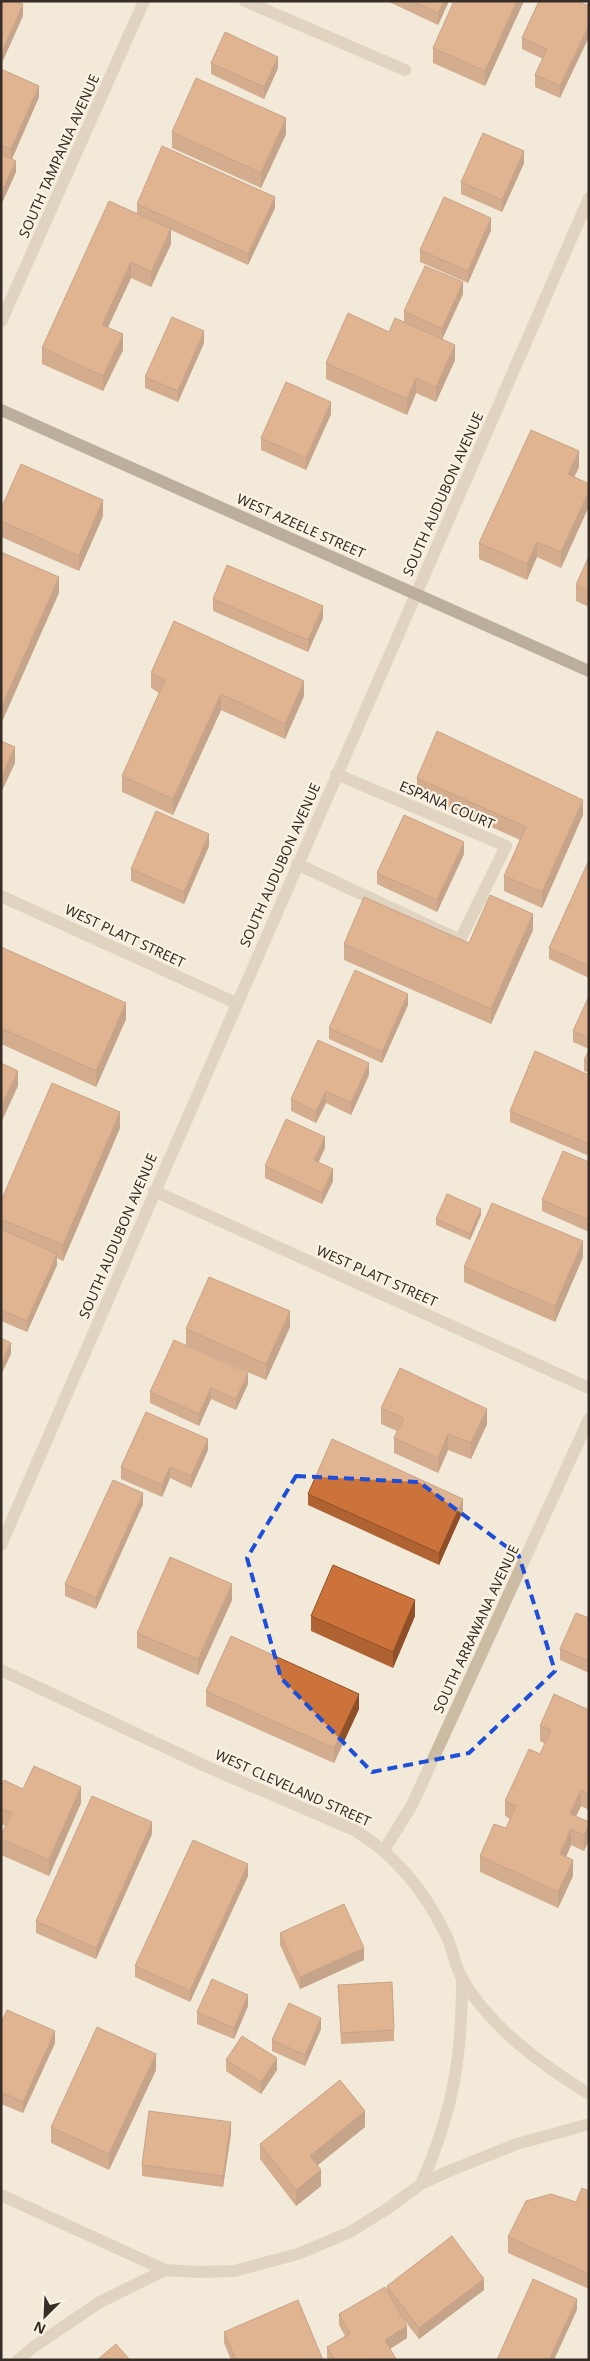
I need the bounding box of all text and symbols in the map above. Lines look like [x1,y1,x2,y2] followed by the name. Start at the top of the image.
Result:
[14,71,103,241] street label: SOUTH TAMPANIA AVENUE
[398,409,487,579] street label: SOUTH AUDUBON AVENUE
[234,489,369,563] street label: WEST AZEELE STREET
[397,776,498,833] street label: ESPANA COURT
[235,780,324,950] street label: SOUTH AUDUBON AVENUE
[62,899,189,972] street label: WEST PLATT STREET
[74,1150,161,1321] street label: SOUTH AUDUBON AVENUE
[314,1240,441,1311] street label: WEST PLATT STREET
[428,1542,523,1716] street label: SOUTH ARRAWANA AVENUE
[212,1745,374,1831] street label: WEST CLEVELAND STREET
[20,2291,70,2341] north arrow
[30,2317,49,2339] text: N

